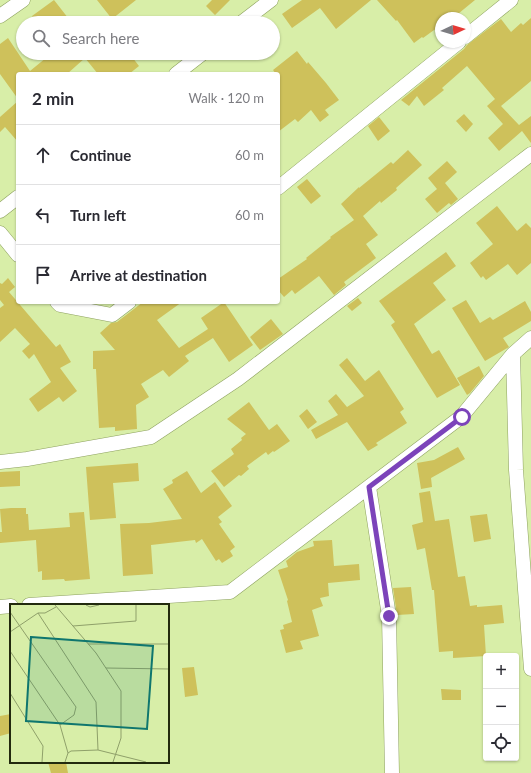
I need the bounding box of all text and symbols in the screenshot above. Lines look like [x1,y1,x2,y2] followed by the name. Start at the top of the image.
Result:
[435,12,471,48] north arrow
[16,16,280,60] search box
[30,27,52,49] icon: search
[62,29,139,47] text: Search here
[32,88,74,109] text: 2 min
[188,90,264,106] text: Walk · 120 m
[32,144,54,166] icon: ahead
[70,146,131,164] text: Continue
[235,147,264,163] text: 60 m
[32,204,54,226] icon: left
[70,206,126,224] text: Turn left
[235,207,264,223] text: 60 m
[32,264,54,286] icon: arrive
[70,266,207,284] text: Arrive at destination
[453,408,471,426] route start
[10,604,169,763] inset map
[380,607,398,625] route end
[483,653,519,761] map controls
[483,653,519,689] button: +
[483,689,519,725] button: −
[483,725,519,761] button: locate

